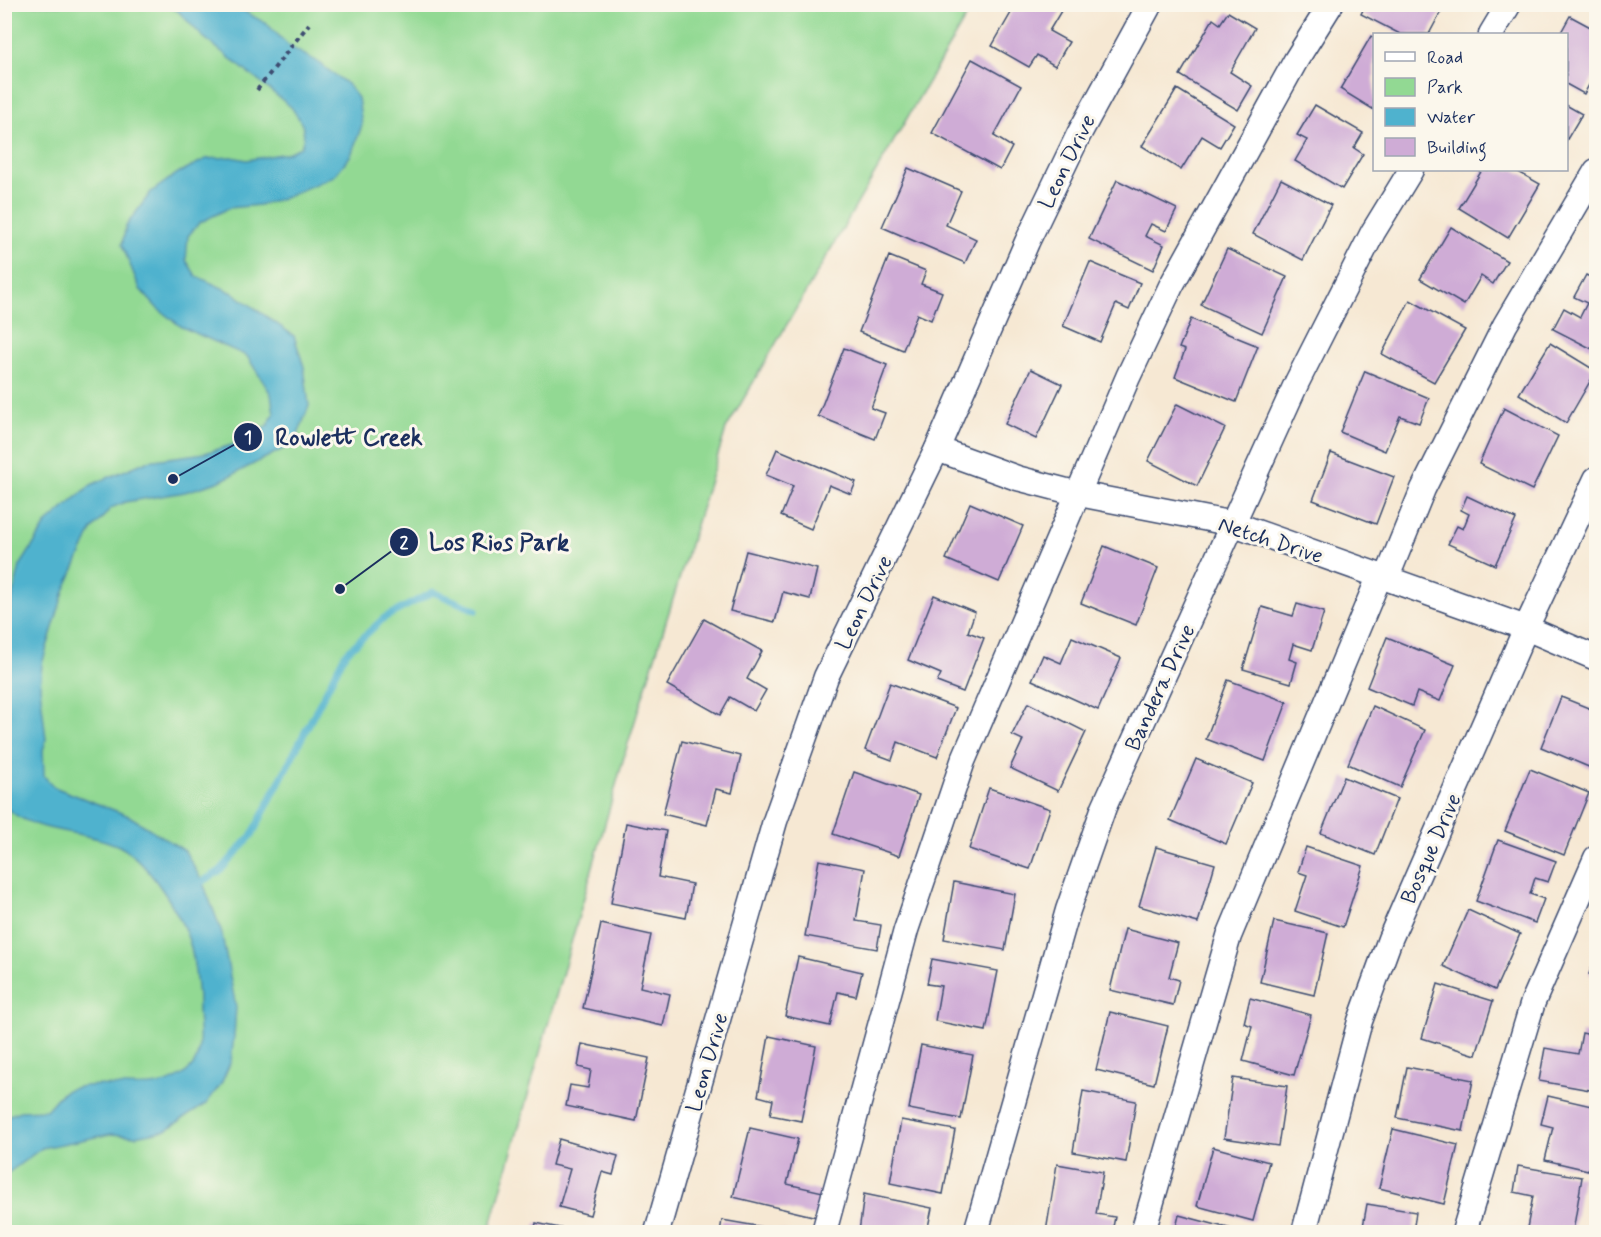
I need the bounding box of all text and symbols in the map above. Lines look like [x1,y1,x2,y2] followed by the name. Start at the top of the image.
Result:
[1373,33,1568,171] legend
[1427,46,1463,70] text: Road
[1427,76,1463,100] text: Park
[1427,106,1476,130] text: Water
[1033,110,1103,214] street label: Leon Drive
[1427,136,1487,162] text: Building
[233,416,435,458] callout: Rowlett Creek
[275,423,423,454] text: Rowlett Creek
[244,426,252,450] text: 1
[1214,511,1326,571] street label: Netch Drive
[389,521,580,563] callout: Los Rios Park
[429,528,569,559] text: Los Rios Park
[400,531,409,555] text: 2
[830,551,900,655] street label: Leon Drive
[1119,620,1202,756] street label: Bandera Drive
[1395,789,1469,908] street label: Bosque Drive
[680,1010,735,1115] street label: Leon Drive

